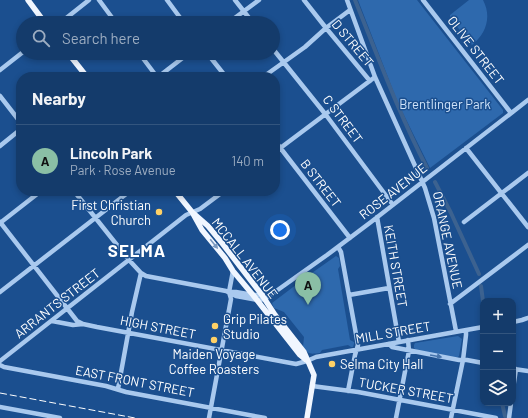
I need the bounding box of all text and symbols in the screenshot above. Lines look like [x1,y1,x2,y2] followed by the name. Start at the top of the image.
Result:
[444,13,508,87] street label: OLIVE STREET
[16,16,280,60] search box
[329,16,377,70] street label: D STREET
[30,27,52,49] icon: search
[62,29,140,47] text: Search here
[32,88,86,108] text: Nearby
[320,92,366,146] street label: C STREET
[399,96,491,112] park label: Brentlinger Park
[70,144,152,162] text: Lincoln Park
[41,153,49,169] text: A
[232,153,264,169] text: 140 m
[297,156,345,210] street label: B STREET
[356,159,430,222] street label: ROSE AVENUE
[70,162,176,178] text: Park · Rose Avenue
[430,190,466,290] street label: ORANGE AVENUE
[71,197,151,228] place label: First Christian Church
[154,207,164,217] marker: First Christian Church
[209,214,282,302] street label: MCCALL AVENUE
[270,220,290,240] your location
[381,224,411,308] street label: KEITH STREET
[209,239,218,250] one-way arrow
[108,240,166,260] district label: SELMA
[11,265,103,341] street label: ARRANTS STREET
[295,272,321,305] pin: A
[480,298,516,406] map controls
[480,298,516,334] button: +
[223,311,287,342] place label: Grip Pilates Studio
[119,312,197,342] street label: HIGH STREET
[354,318,432,346] street label: MILL STREET
[210,321,220,331] marker: Grip Pilates Studio
[480,334,516,370] button: −
[209,335,219,345] marker: Maiden Voyage Coffee Roasters
[169,346,259,377] place label: Maiden Voyage Coffee Roasters
[430,353,442,359] one-way arrow
[340,356,423,372] place label: Selma City Hall
[327,359,337,369] marker: Selma City Hall
[74,362,196,400] street label: EAST FRONT STREET
[480,370,516,406] button: layers
[357,374,455,406] street label: TUCKER STREET

